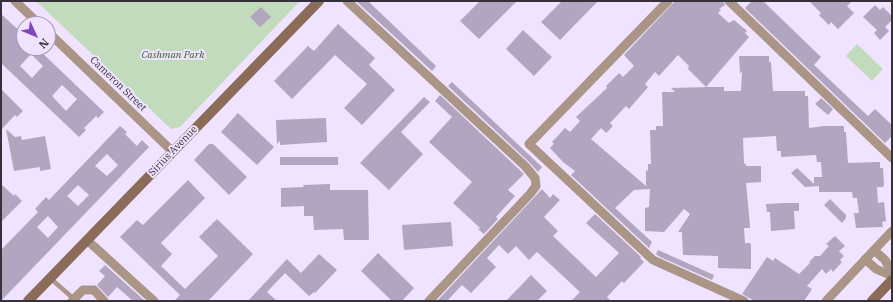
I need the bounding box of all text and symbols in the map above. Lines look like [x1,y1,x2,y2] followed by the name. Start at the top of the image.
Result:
[16,16,56,56] north arrow
[36,36,52,52] text: N
[142,49,204,61] park label: Cashman Park
[87,54,149,114] street label: Cameron Street
[146,123,200,179] street label: Sirius Avenue

